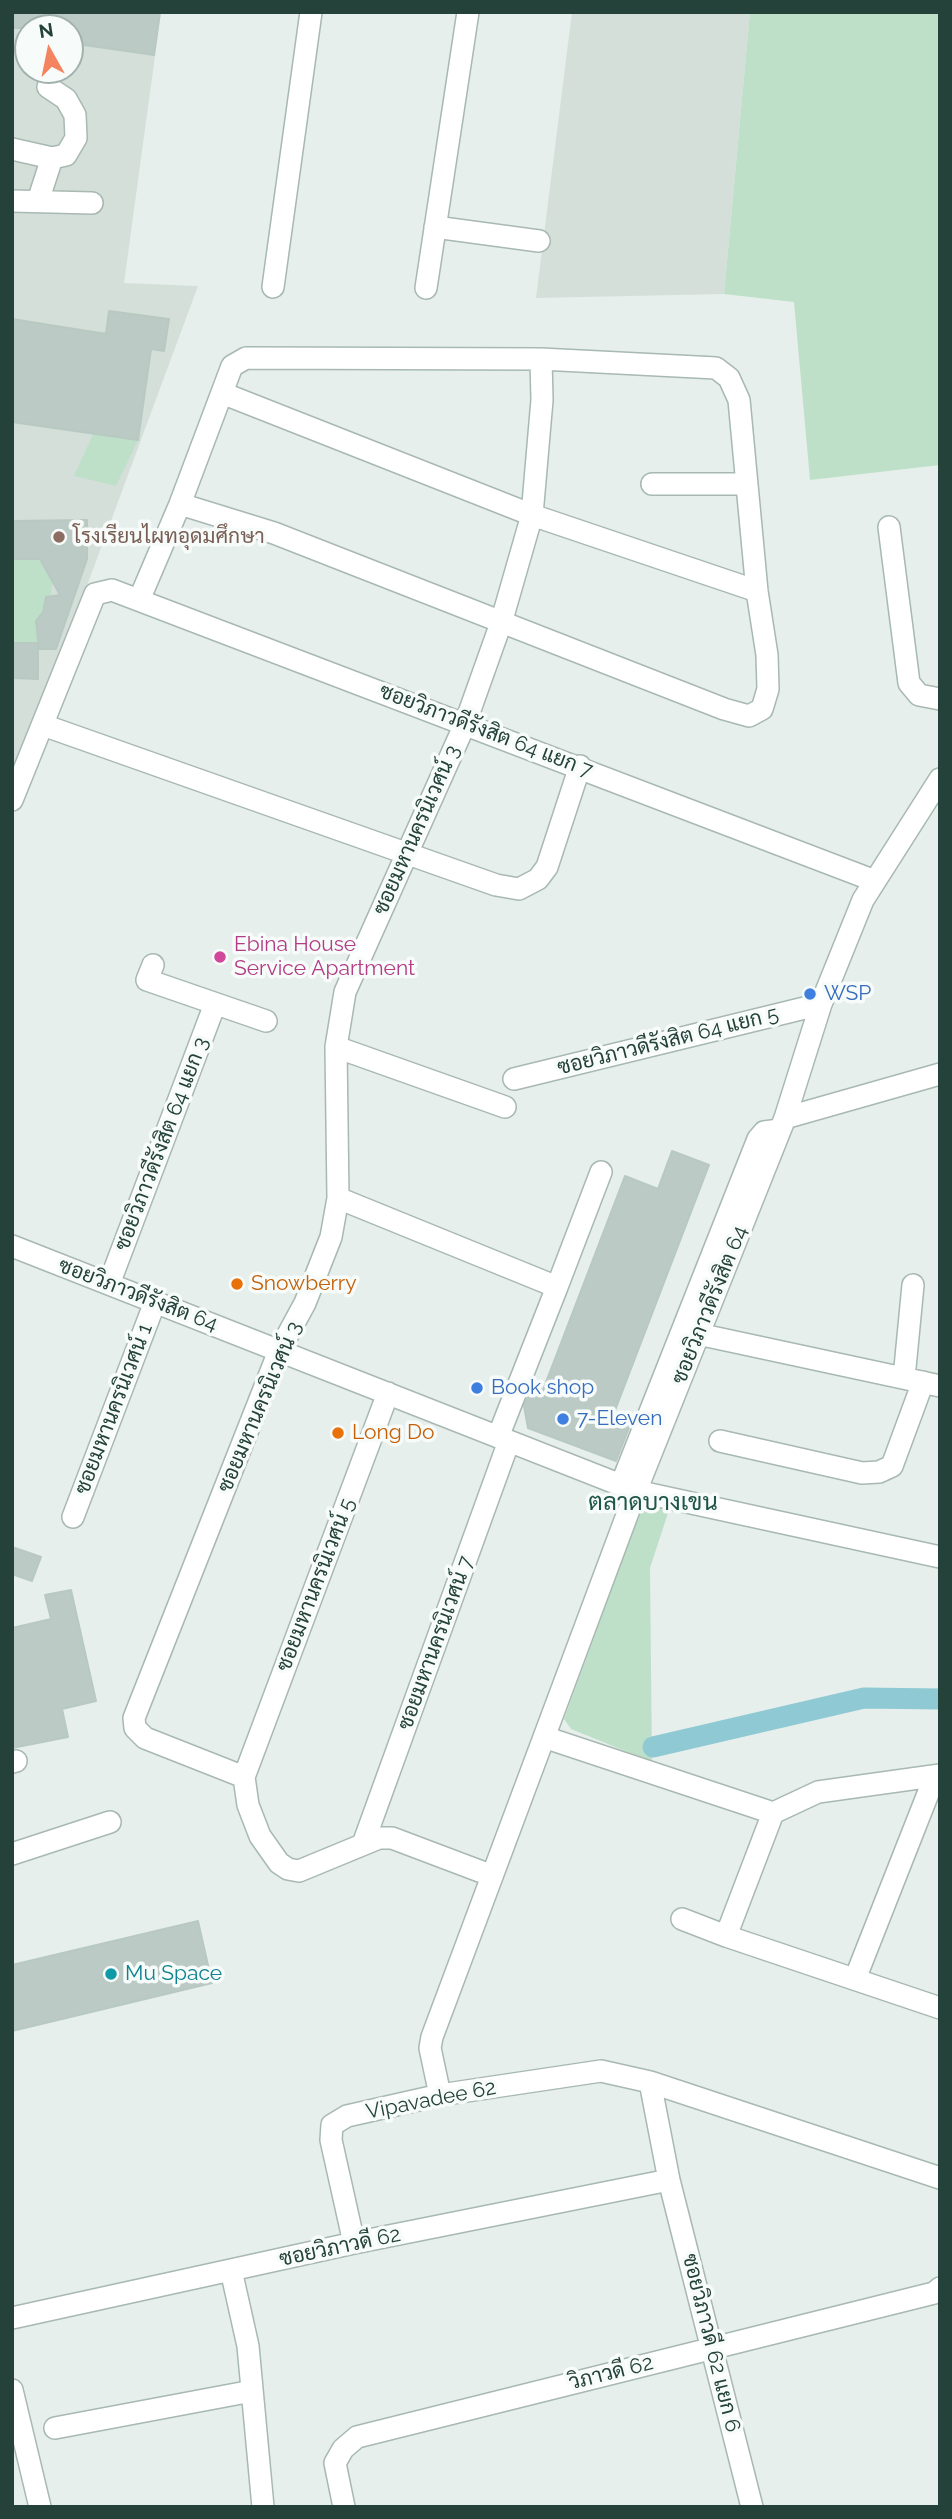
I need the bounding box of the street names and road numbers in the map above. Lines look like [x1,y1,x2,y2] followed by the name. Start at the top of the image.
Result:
[376,679,596,783] street label: ซอยวิภาวดีรังสิต 64 แยก 7
[368,741,466,919] street label: ซอยมหานครนิเวศน์ 3
[555,1001,781,1081] street label: ซอยวิภาวดีรังสิต 64 แยก 5
[110,1034,214,1254] street label: ซอยวิภาวดีรังสิต 64 แยก 3
[667,1222,753,1388] street label: ซอยวิภาวดีรังสิต 64
[55,1253,221,1337] street label: ซอยวิภาวดีรังสิต 64
[213,1318,307,1496] street label: ซอยมหานครนิเวศน์ 3
[70,1320,158,1498] street label: ซอยมหานครนิเวศน์ 1
[271,1495,361,1675] street label: ซอยมหานครนิเวศน์ 5
[393,1553,479,1733] street label: ซอยมหานครนิเวศน์ 7
[364,2075,498,2125] street label: Vipavadee 62
[277,2222,403,2272] street label: ซอยวิภาวดี 62
[677,2251,745,2435] street label: ซอยวิภาวดี 62 แยก 6
[566,2350,656,2396] street label: วิภาวดี 62

